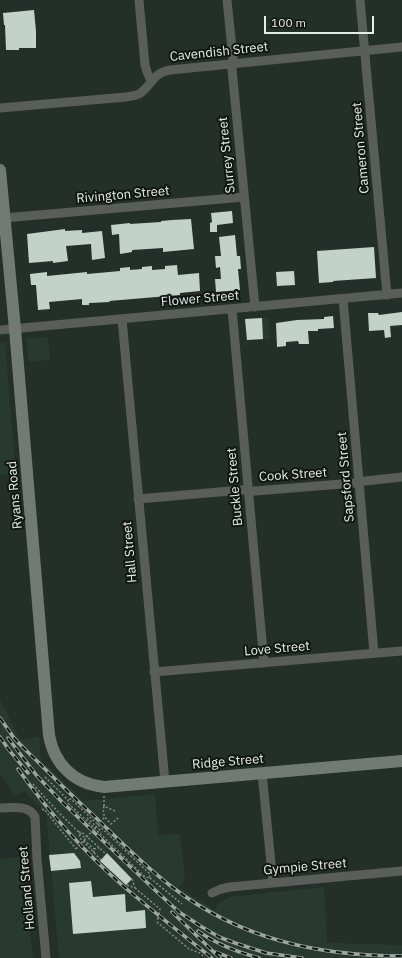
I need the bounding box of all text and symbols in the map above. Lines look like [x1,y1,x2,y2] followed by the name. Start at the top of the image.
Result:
[266,8,376,34] scale bar
[271,15,306,30] text: 100 m
[169,39,269,65] street label: Cavendish Street
[349,102,373,194] street label: Cameron Street
[215,116,239,194] street label: Surrey Street
[76,183,170,207] street label: Rivington Street
[160,288,240,310] street label: Flower Street
[334,431,358,523] street label: Sapsford Street
[224,447,246,527] street label: Buckle Street
[4,460,26,530] street label: Ryans Road
[258,465,328,485] street label: Cook Street
[120,521,140,583] street label: Hall Street
[244,638,310,660] street label: Love Street
[192,751,264,773] street label: Ridge Street
[16,845,38,931] street label: Holland Street
[263,856,347,878] street label: Gympie Street

